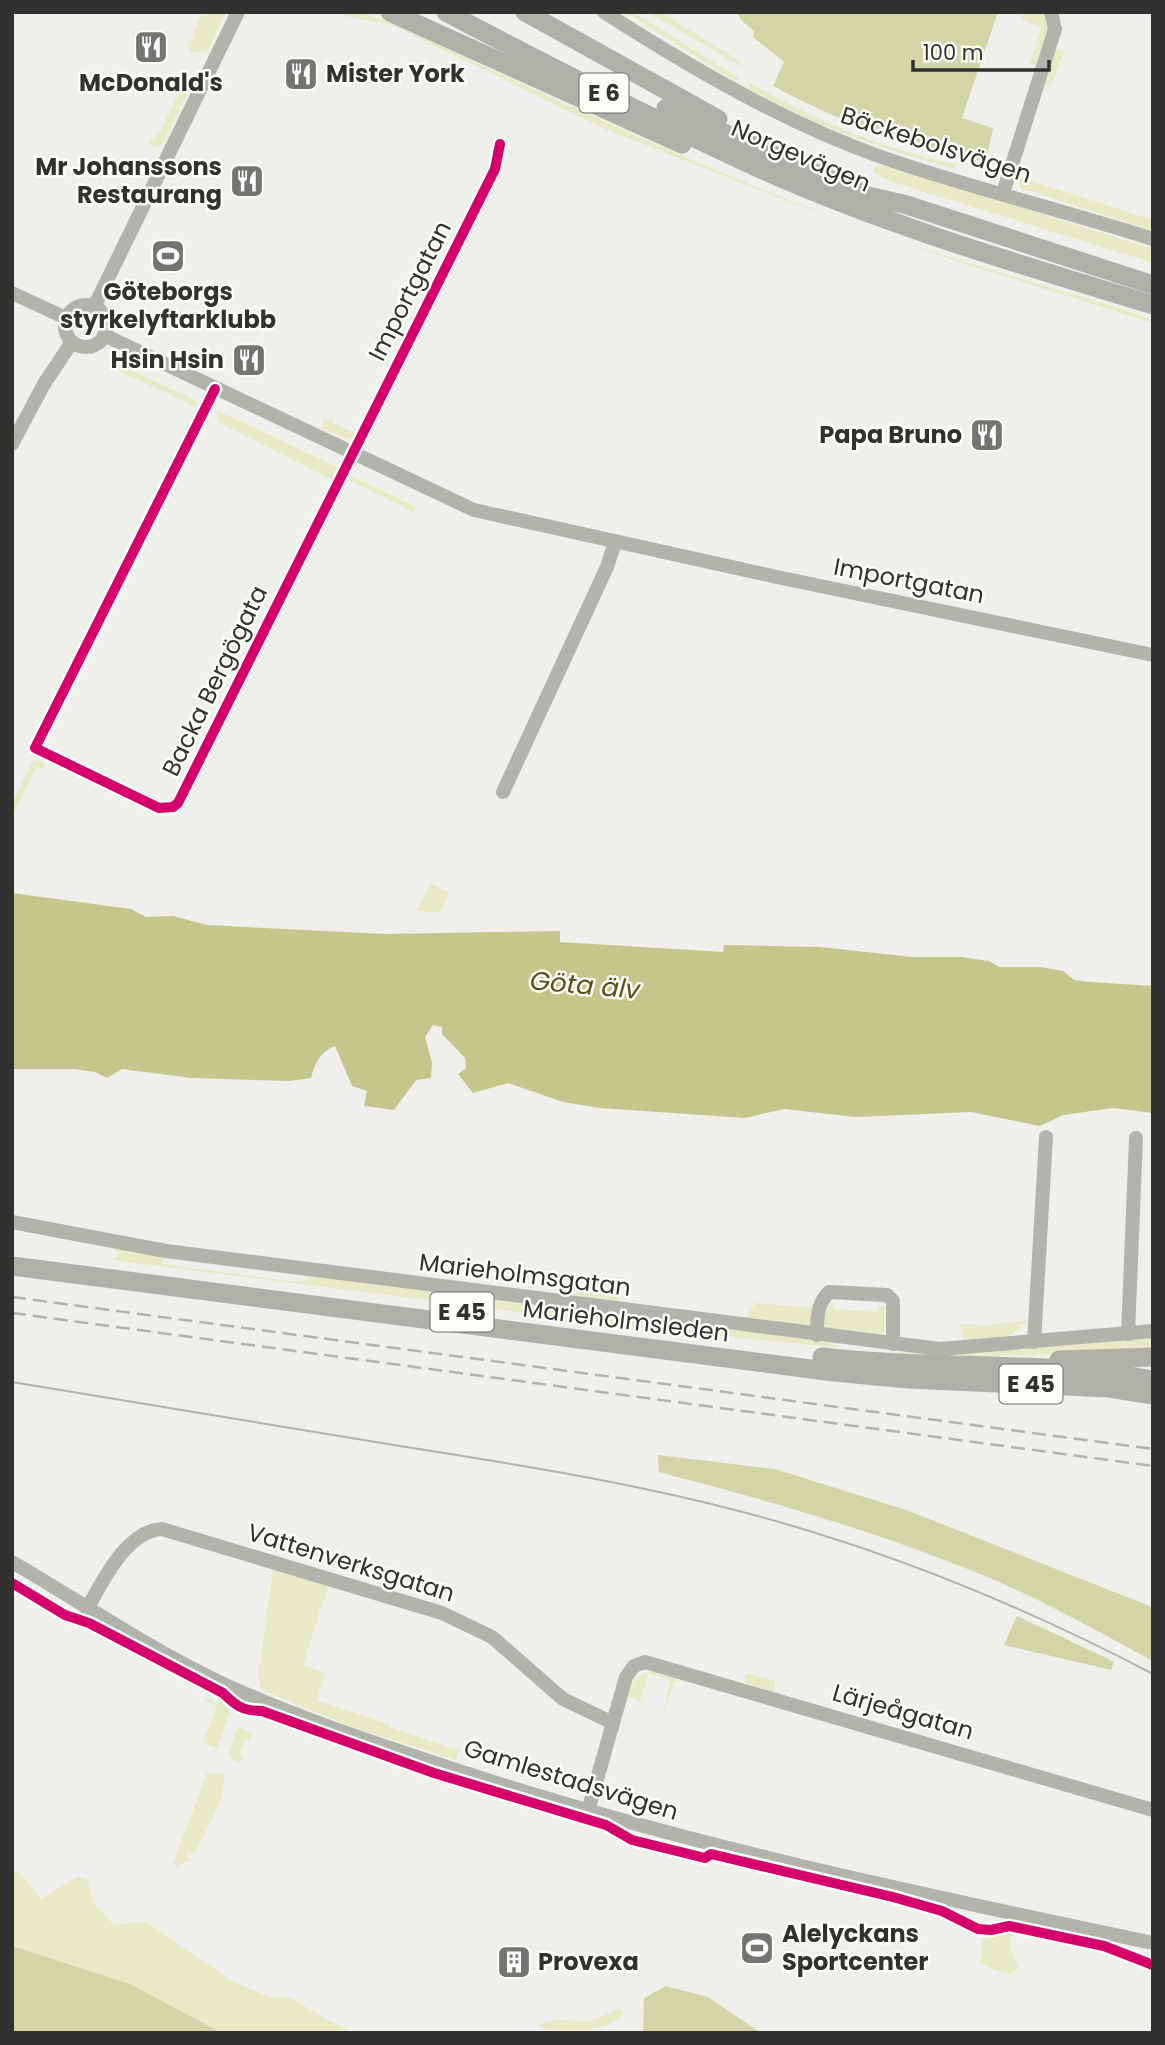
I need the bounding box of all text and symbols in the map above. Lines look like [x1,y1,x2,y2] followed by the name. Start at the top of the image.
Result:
[132,28,170,66] restaurant icon: McDonald's
[913,28,1050,72] scale bar
[923,38,983,67] text: 100 m
[282,55,320,93] restaurant icon: Mister York
[326,57,465,90] place label: Mister York
[79,66,223,99] place label: McDonald's
[580,74,628,113] road number: E 6
[836,98,1036,191] street label: Bäckebolsvägen
[726,111,876,200] street label: Norgevägen
[35,150,222,211] place label: Mr Johanssons Restaurang
[228,162,266,200] restaurant icon: Mr Johanssons Restaurang
[360,215,459,366] street label: Importgatan
[149,237,187,275] sports icon: Göteborgs styrkelyftarklubb
[60,275,276,336] place label: Göteborgs styrkelyftarklubb
[230,341,268,379] restaurant icon: Hsin Hsin
[111,343,224,376] place label: Hsin Hsin
[968,416,1006,454] restaurant icon: Papa Bruno
[819,418,962,451] place label: Papa Bruno
[831,550,987,611] street label: Importgatan
[154,580,275,782] street label: Backa Bergögata
[529,962,643,1008] water label: Göta älv
[417,1245,633,1304] street label: Marieholmsgatan
[521,1291,731,1350] street label: Marieholmsleden
[430,1292,494,1331] road number: E 45
[1000,1364,1062,1404] road number: E 45
[243,1515,459,1610] street label: Vattenverksgatan
[829,1676,978,1747] street label: Lärjeågatan
[460,1731,683,1828] street label: Gamlestadsvägen
[782,1917,929,1978] place label: Alelyckans Sportcenter
[738,1929,776,1967] sports icon: Alelyckans Sportcenter
[495,1943,533,1981] building icon: Provexa
[538,1945,639,1978] place label: Provexa

